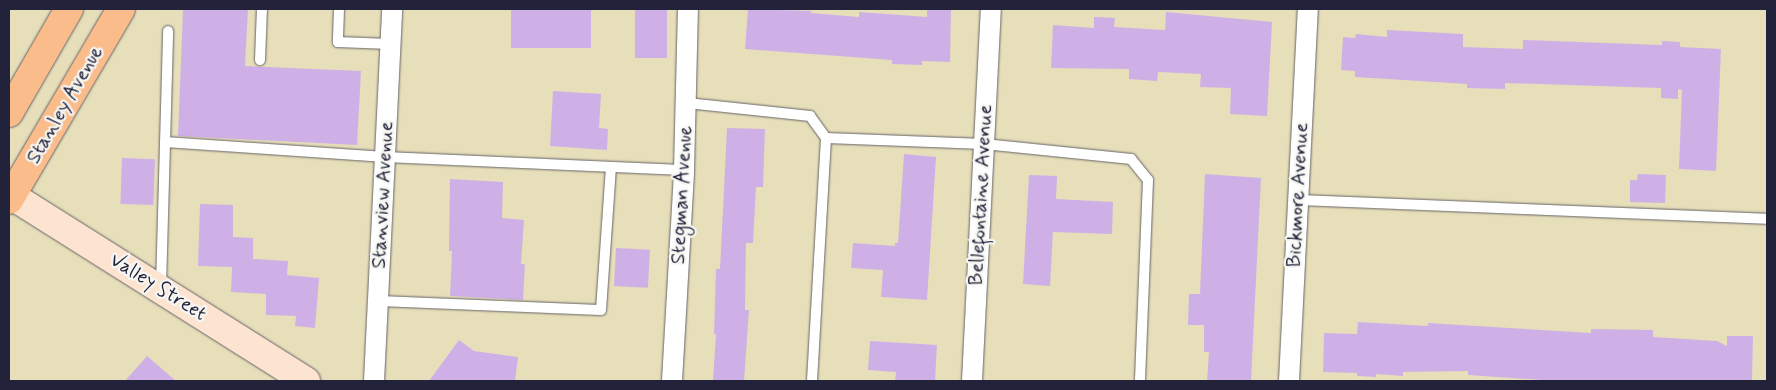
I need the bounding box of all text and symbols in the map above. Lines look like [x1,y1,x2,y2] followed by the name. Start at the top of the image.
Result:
[20,40,110,170] street label: Stanley Avenue
[964,104,998,286] street label: Bellefontaine Avenue
[367,120,399,270] street label: Stanview Avenue
[1282,122,1314,268] street label: Bickmore Avenue
[666,123,698,267] street label: Stegman Avenue
[104,247,212,327] street label: Valley Street

